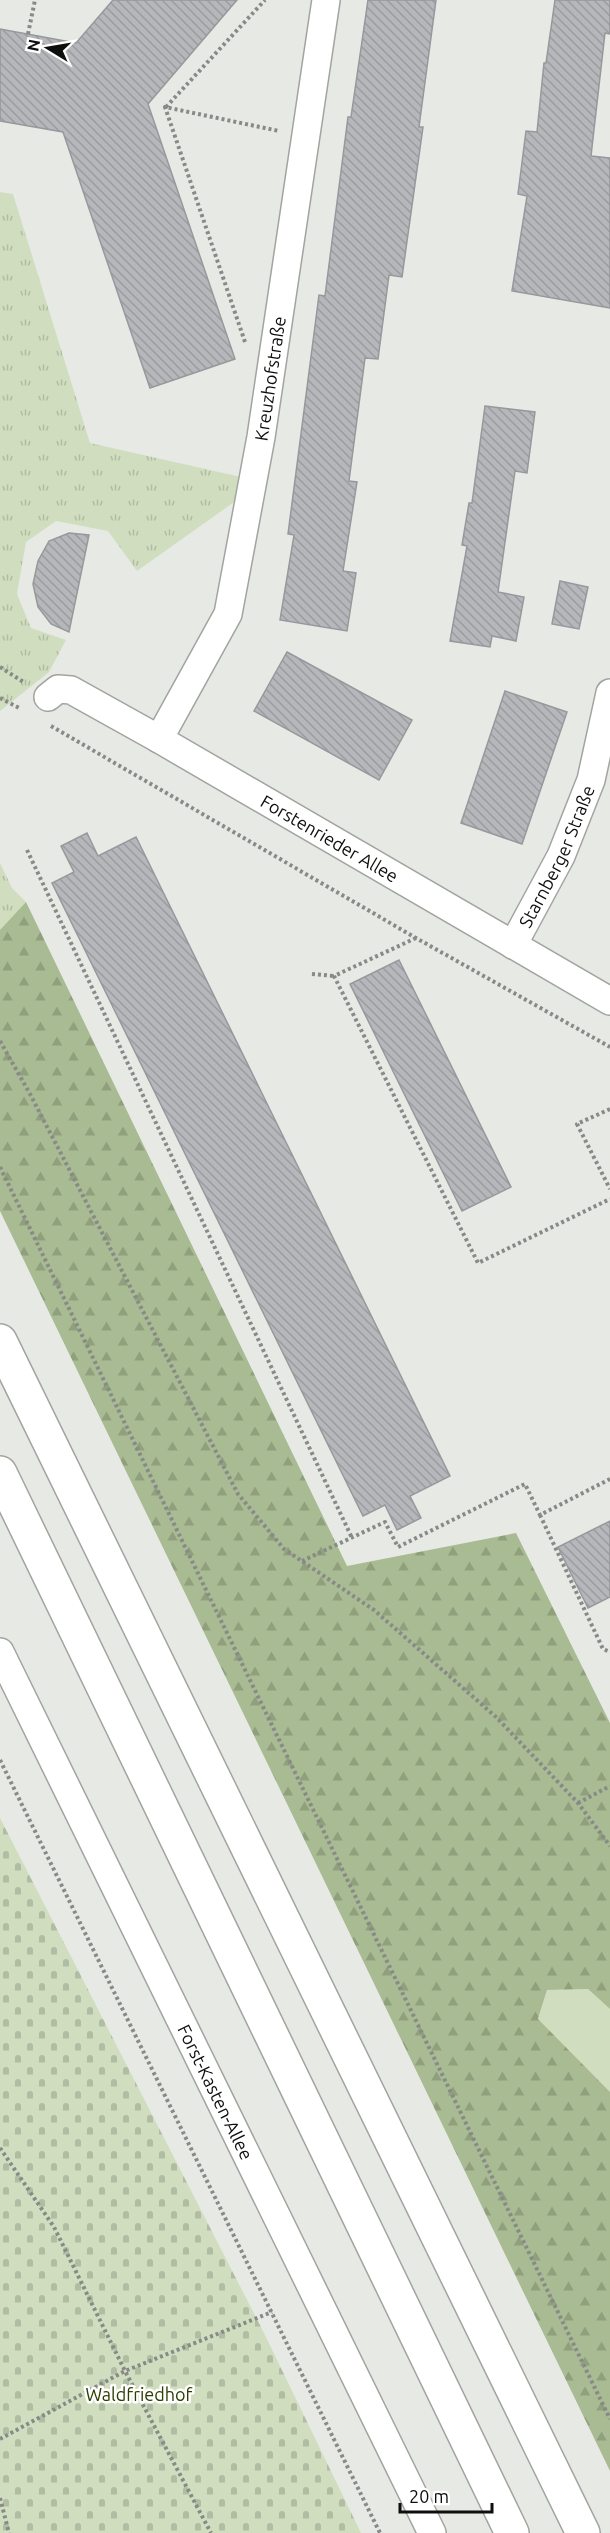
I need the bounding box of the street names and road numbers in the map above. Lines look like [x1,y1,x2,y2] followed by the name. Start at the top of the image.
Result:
[251,315,289,442] street label: Kreuzhofstraße
[514,782,598,931] street label: Starnberger Straße
[257,790,402,886] street label: Forstenrieder Allee
[174,2021,257,2163] street label: Forst-Kasten-Allee

